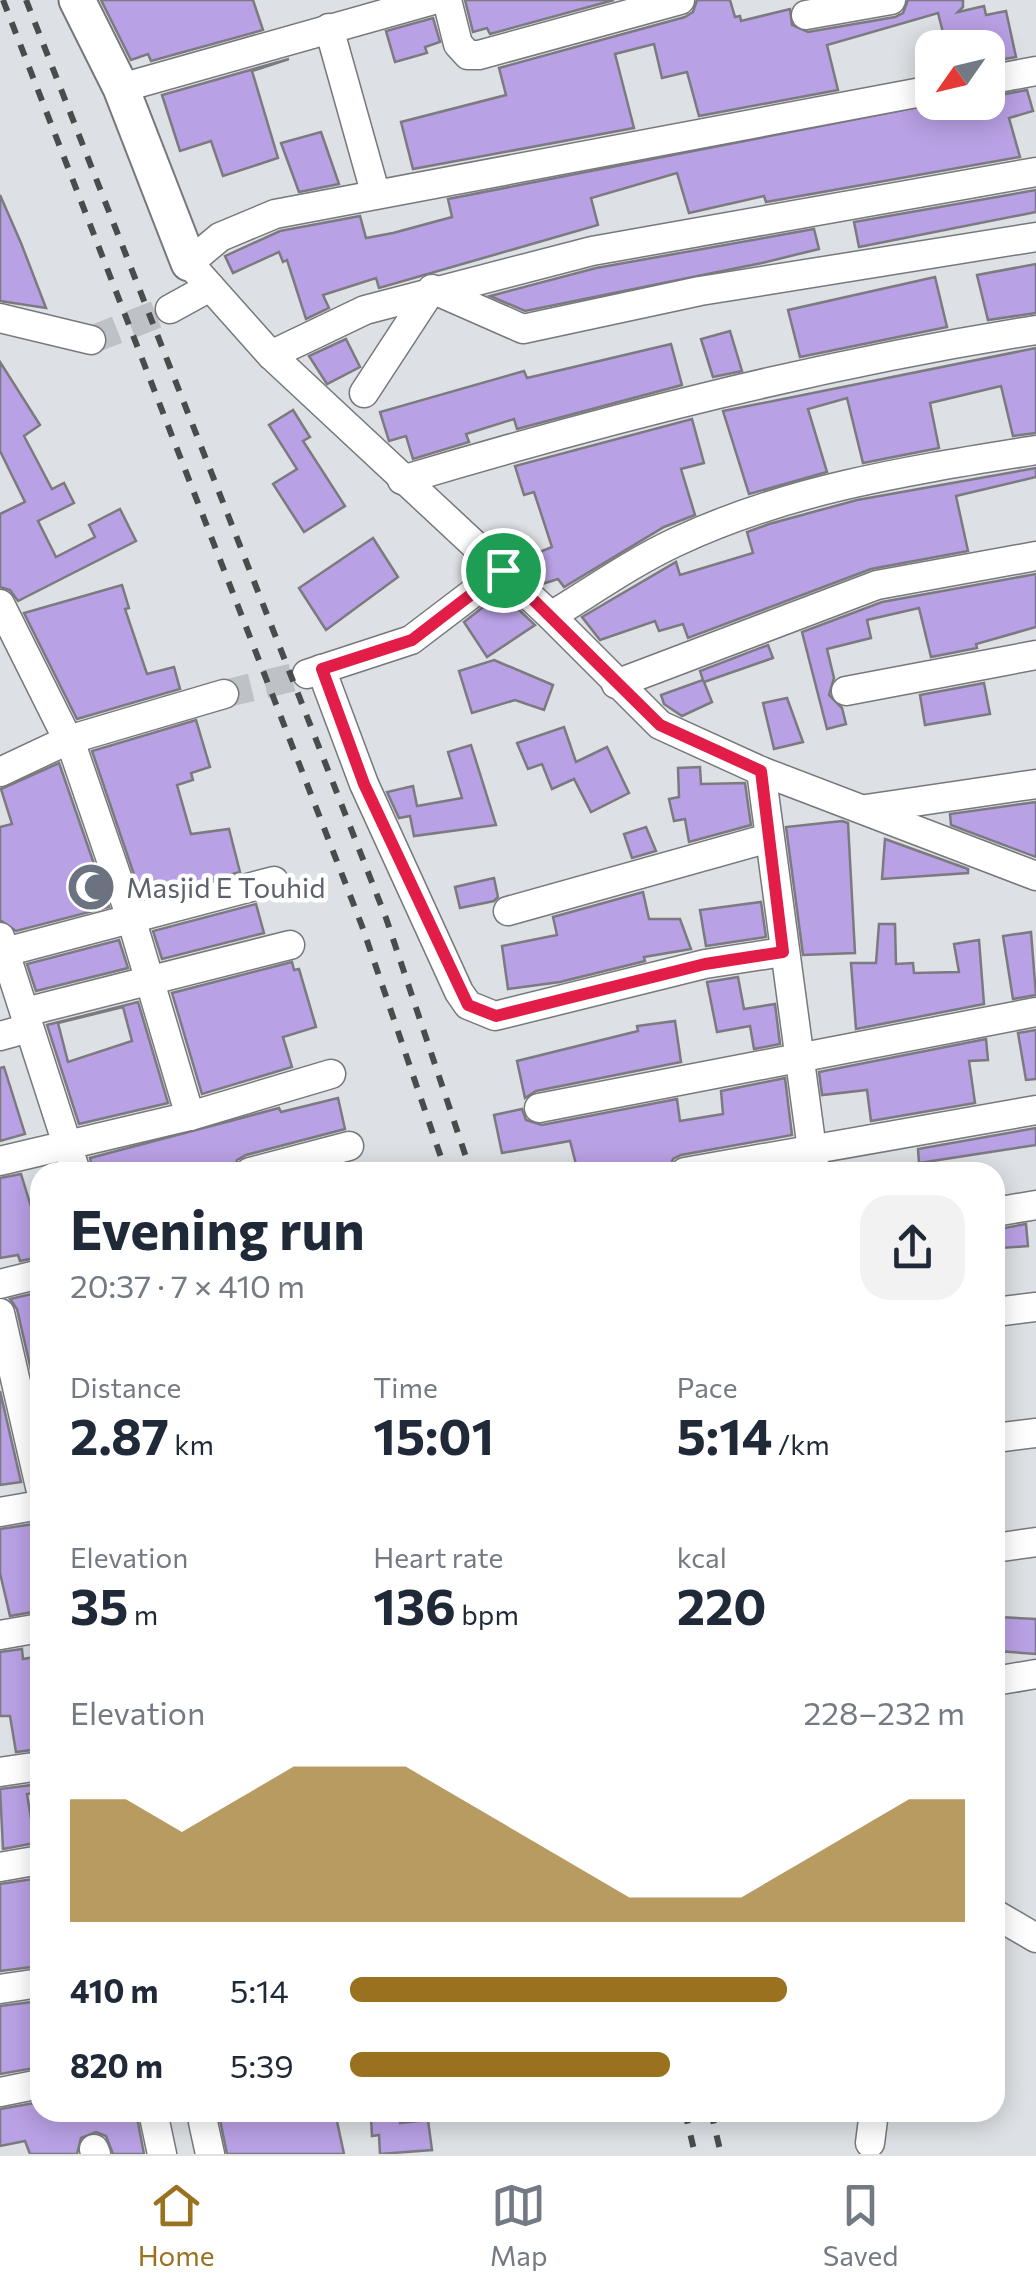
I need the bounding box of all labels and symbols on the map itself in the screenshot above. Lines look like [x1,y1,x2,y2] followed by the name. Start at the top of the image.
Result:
[915,30,1005,120] north arrow
[461,528,546,613] pin
[65,861,117,913] mosque icon: Masjid E Touhid
[126,870,325,904] place label: Masjid E Touhid

